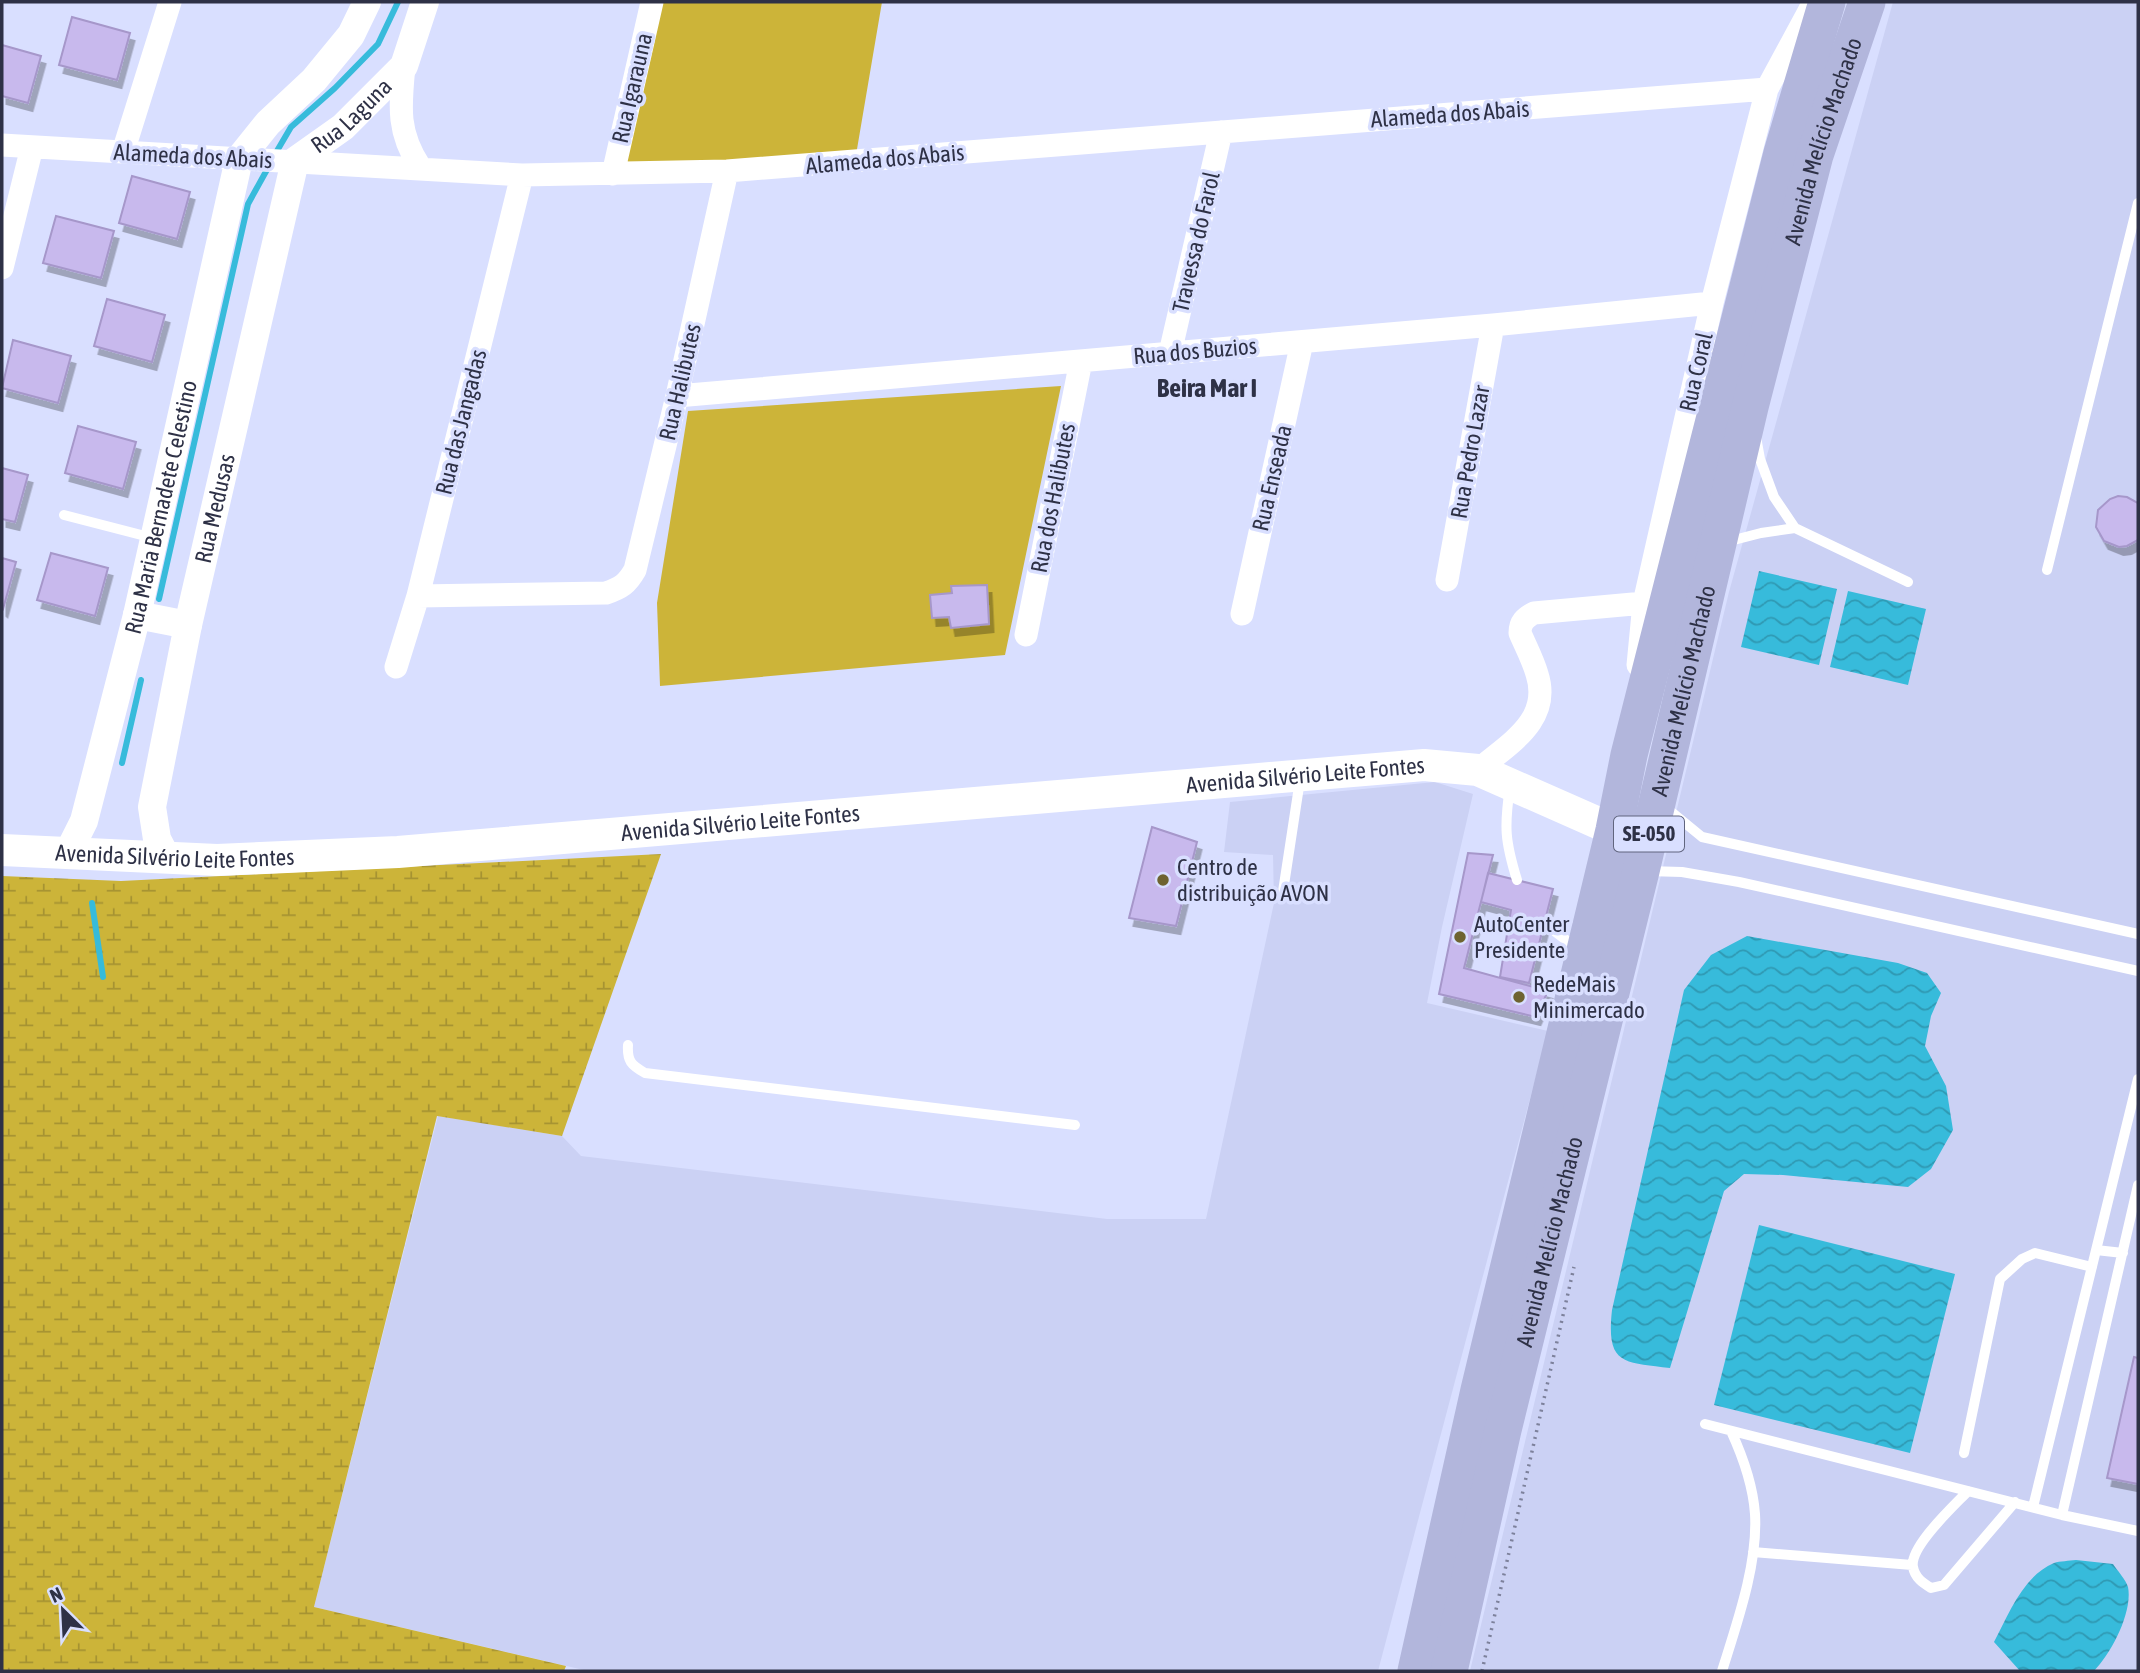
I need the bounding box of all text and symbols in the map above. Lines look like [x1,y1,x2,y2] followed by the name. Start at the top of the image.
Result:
[607,30,657,146] street label: Rua Igarauna
[1779,34,1867,248] street label: Avenida Melício Machado
[306,73,397,158] street label: Rua Laguna
[1370,95,1530,133] street label: Alameda dos Abais
[113,139,273,173] street label: Alameda dos Abais
[805,139,965,179] street label: Alameda dos Abais
[1167,169,1225,315] street label: Travessa do Farol
[654,321,706,443] street label: Rua Halibutes
[1674,330,1718,414] street label: Rua Coral
[1132,333,1258,369] street label: Rua dos Buzios
[430,347,492,497] street label: Rua das Jangadas
[1157,373,1257,403] district label: Beira Mar I
[120,378,202,637] street label: Rua Maria Bernadete Celestino
[1445,382,1495,521] street label: Rua Pedro Lazar
[1026,421,1080,575] street label: Rua dos Halibutes
[1247,422,1297,534] street label: Rua Enseada
[190,451,240,566] street label: Rua Medusas
[1646,583,1721,799] street label: Avenida Melício Machado
[1185,752,1426,798] street label: Avenida Silvério Leite Fontes
[620,800,861,846] street label: Avenida Silvério Leite Fontes
[1614,816,1684,852] road number: SE-050
[55,839,295,873] street label: Avenida Silvério Leite Fontes
[1177,854,1329,906] place label: Centro de distribuição AVON
[1155,872,1171,888] marker: Centro de distribuição AVON
[1474,911,1570,963] place label: AutoCenter Presidente
[1452,929,1468,945] marker: AutoCenter Presidente
[1533,971,1645,1023] place label: RedeMais Minimercado
[1511,989,1527,1005] marker: RedeMais Minimercado
[1511,1134,1588,1349] street label: Avenida Melício Machado
[28,1575,98,1645] north arrow
[46,1582,66,1607] text: N

